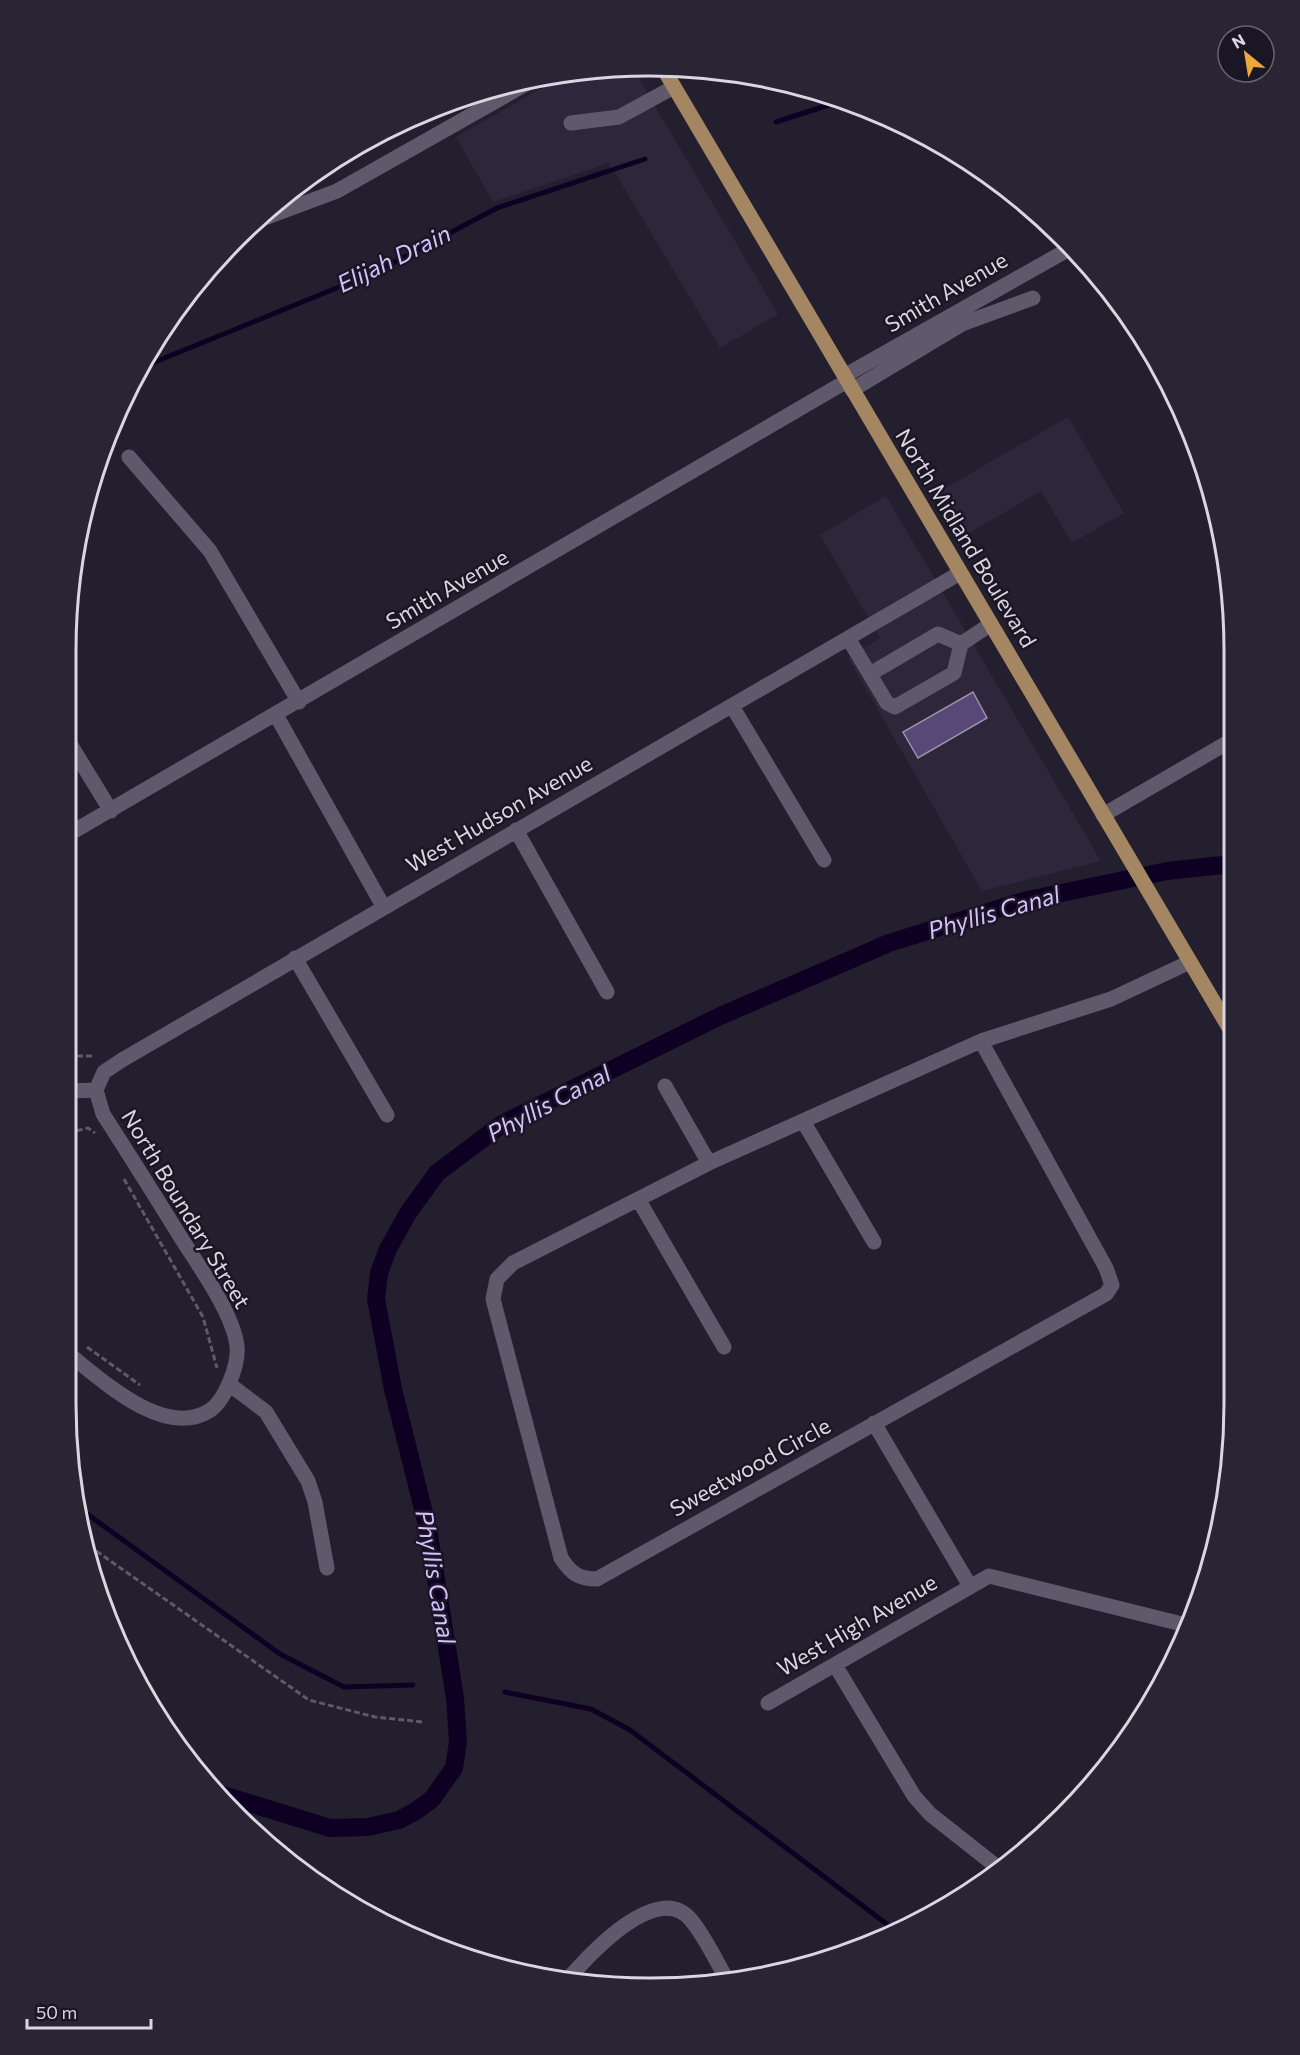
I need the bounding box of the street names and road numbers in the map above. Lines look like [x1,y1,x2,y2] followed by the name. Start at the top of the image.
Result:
[880,246,1012,337] street label: Smith Avenue
[890,423,1043,652] street label: North Midland Boulevard
[381,543,513,634] street label: Smith Avenue
[401,749,597,878] street label: West Hudson Avenue
[116,1104,257,1313] street label: North Boundary Street
[665,1411,835,1522] street label: Sweetwood Circle
[772,1568,941,1681] street label: West High Avenue

